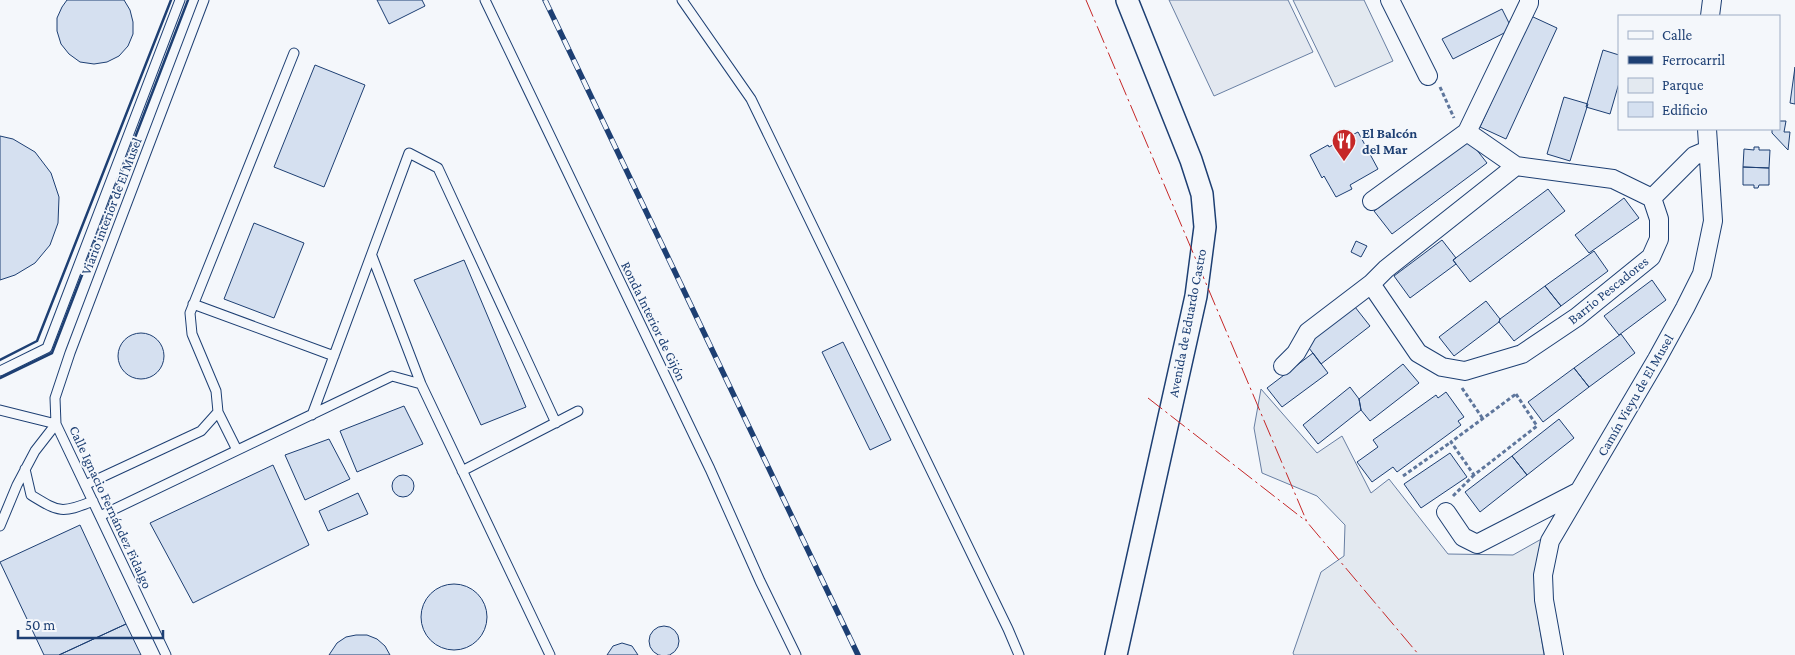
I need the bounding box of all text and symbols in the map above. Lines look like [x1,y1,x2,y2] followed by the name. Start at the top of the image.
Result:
[1618,15,1780,130] legend
[1662,27,1693,43] text: Calle
[1662,52,1725,68] text: Ferrocarril
[1662,77,1704,94] text: Parque
[1662,102,1708,118] text: Edificio
[1362,125,1417,157] place label: El Balcón del Mar
[1331,128,1357,162] restaurant icon: El Balcón del Mar
[77,135,145,277] street label: Viario interior de El Musel
[1165,247,1209,399] street label: Avenida de Eduardo Castro
[1565,253,1651,327] street label: Barrio Pescadores
[617,259,690,384] street label: Ronda Interior de Gijón
[1594,331,1677,459] street label: Camín Vieyu de El Musel
[66,423,156,591] street label: Calle Ignacio Fernández Fidalgo
[18,608,162,640] scale bar
[25,617,55,633] text: 50 m

